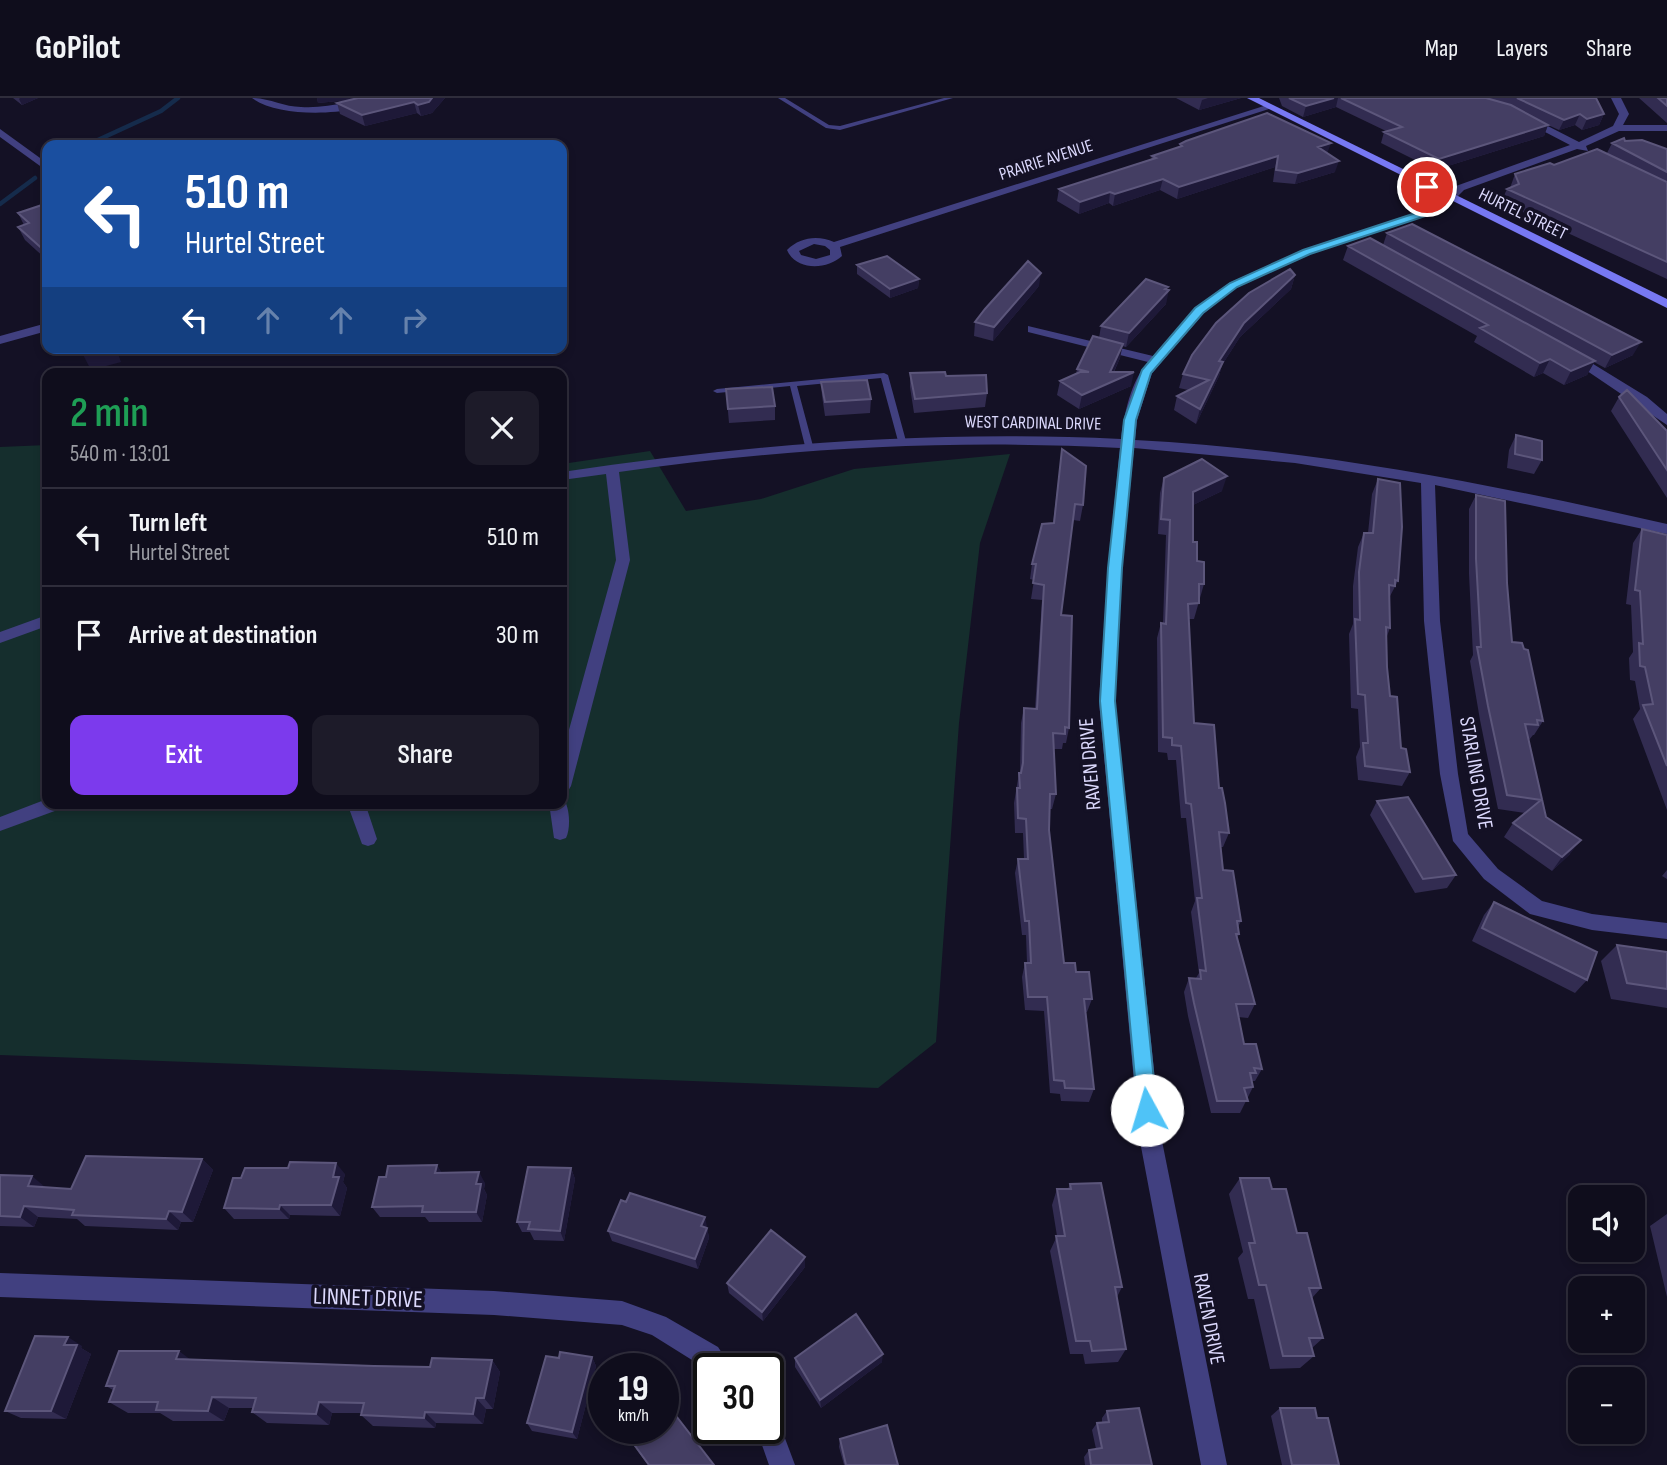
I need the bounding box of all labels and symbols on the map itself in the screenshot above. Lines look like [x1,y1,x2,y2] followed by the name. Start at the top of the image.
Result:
[996,135,1096,185] street label: PRAIRIE AVENUE
[1397,157,1457,217] pin
[1475,184,1571,244] street label: HURTEL STREET
[964,411,1102,435] street label: WEST CARDINAL DRIVE
[1454,715,1498,831] street label: STARLING DRIVE
[1074,717,1106,811] street label: RAVEN DRIVE
[1110,1073,1184,1147] position arrow
[1188,1271,1230,1367] street label: RAVEN DRIVE
[312,1282,424,1314] street label: LINNET DRIVE
[693,1353,784,1444] speed limit sign: 30

